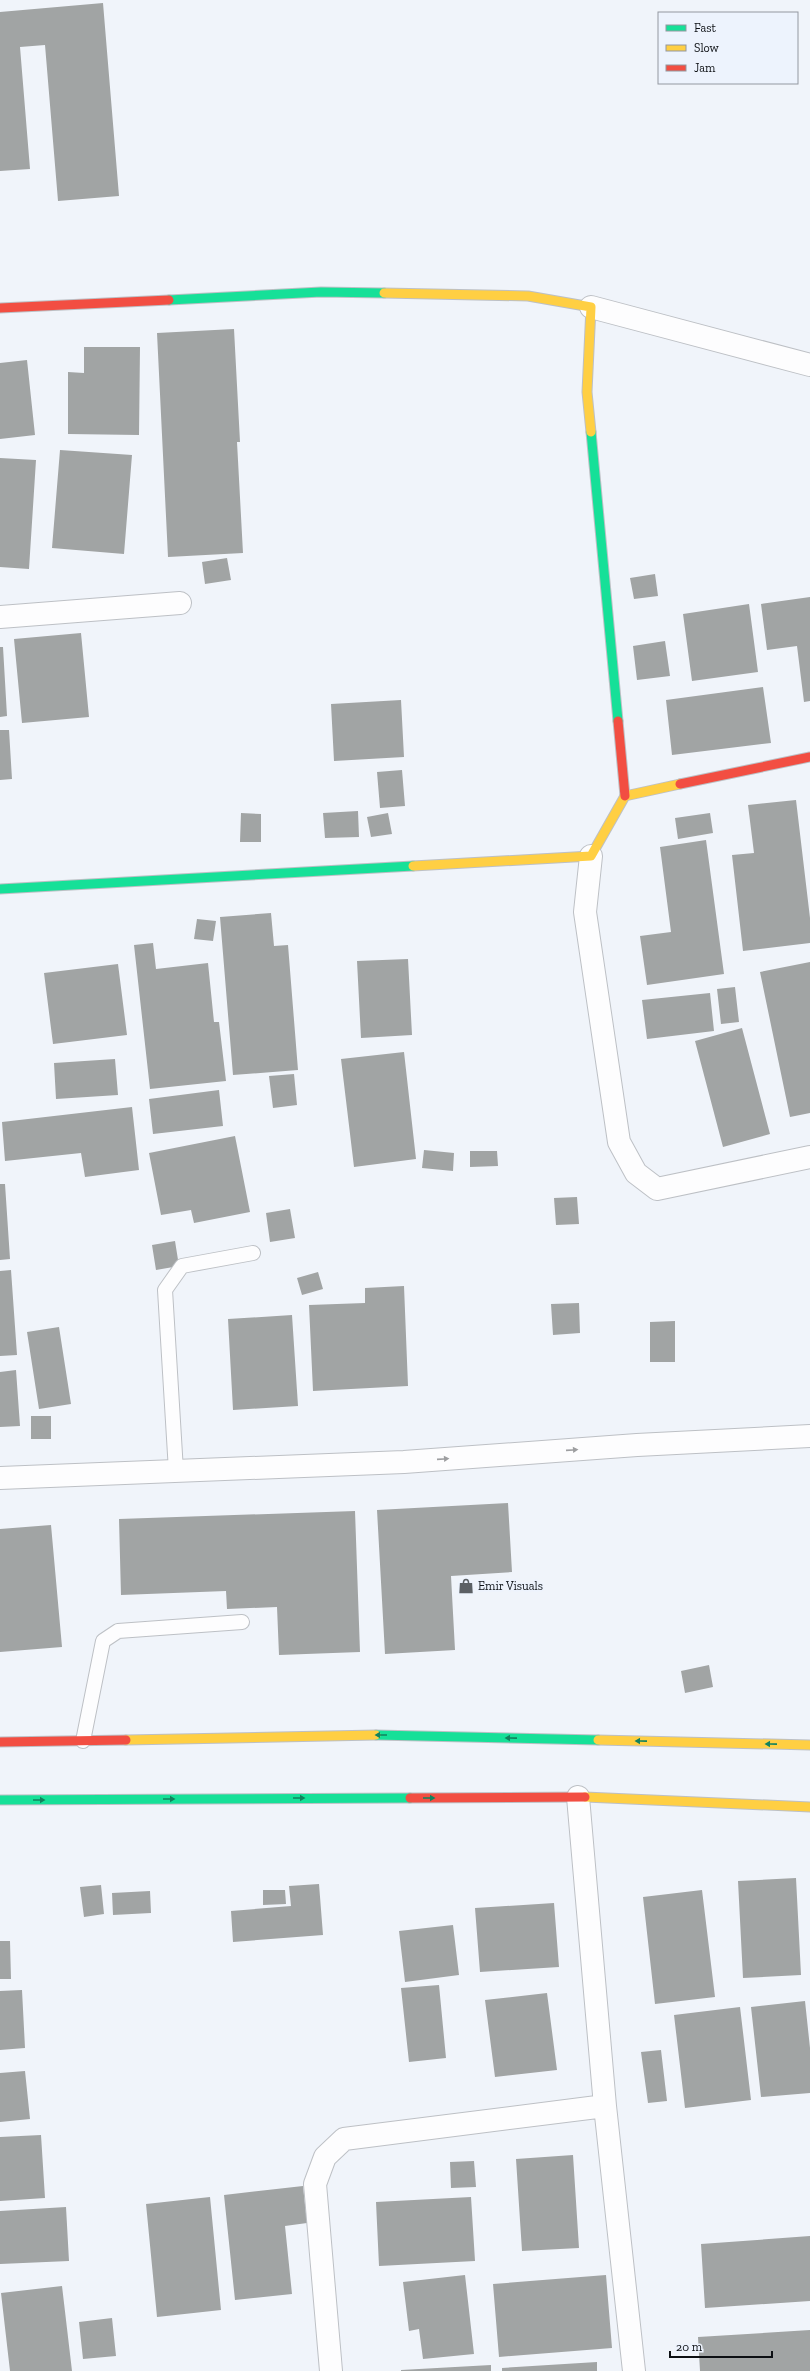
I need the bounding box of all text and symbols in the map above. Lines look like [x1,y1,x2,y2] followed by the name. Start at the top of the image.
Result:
[658,12,798,84] legend
[694,21,717,35] text: Fast
[694,41,720,55] text: Slow
[694,61,716,75] text: Jam
[566,1446,578,1453] one-way arrow
[437,1456,449,1463] one-way arrow
[457,1577,475,1595] shop icon: Emir Visuals
[478,1579,543,1593] place label: Emir Visuals
[374,1732,387,1738] one-way arrow
[504,1735,517,1741] one-way arrow
[634,1738,647,1744] one-way arrow
[764,1741,777,1747] one-way arrow
[293,1795,305,1802] one-way arrow
[423,1795,436,1801] one-way arrow
[163,1796,176,1802] one-way arrow
[33,1797,46,1803] one-way arrow
[670,2333,772,2359] scale bar
[676,2340,703,2354] text: 20 m

